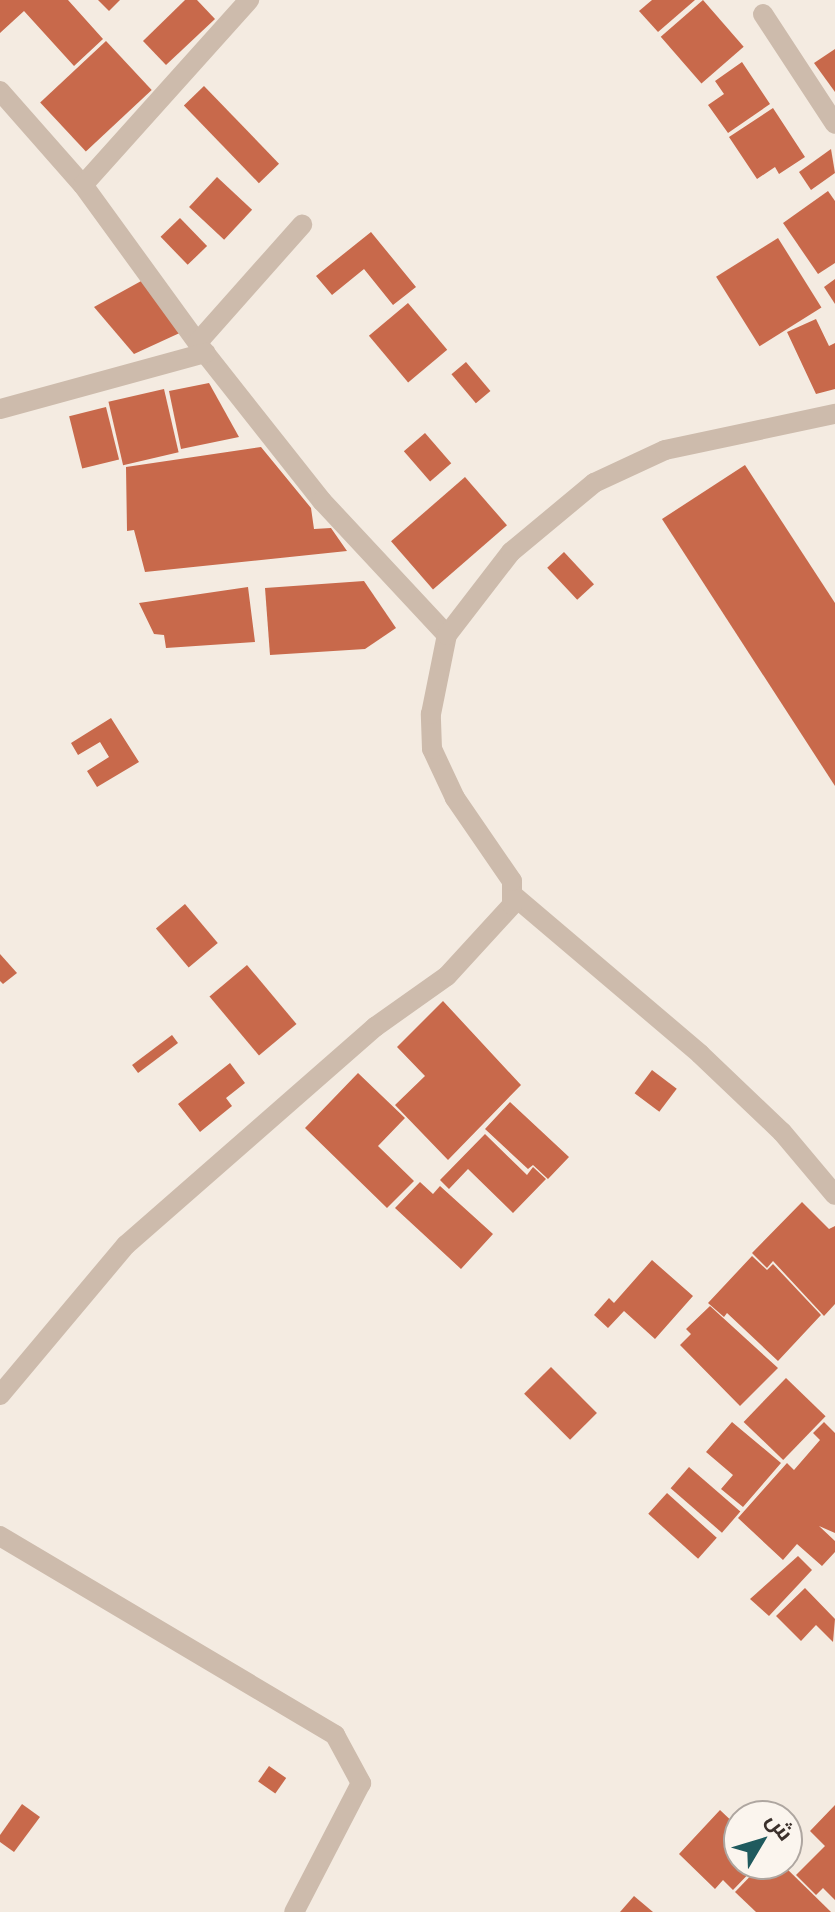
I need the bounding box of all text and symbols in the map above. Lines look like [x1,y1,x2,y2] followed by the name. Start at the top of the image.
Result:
[723,1800,803,1880] north arrow
[761,1807,799,1846] text: ش

